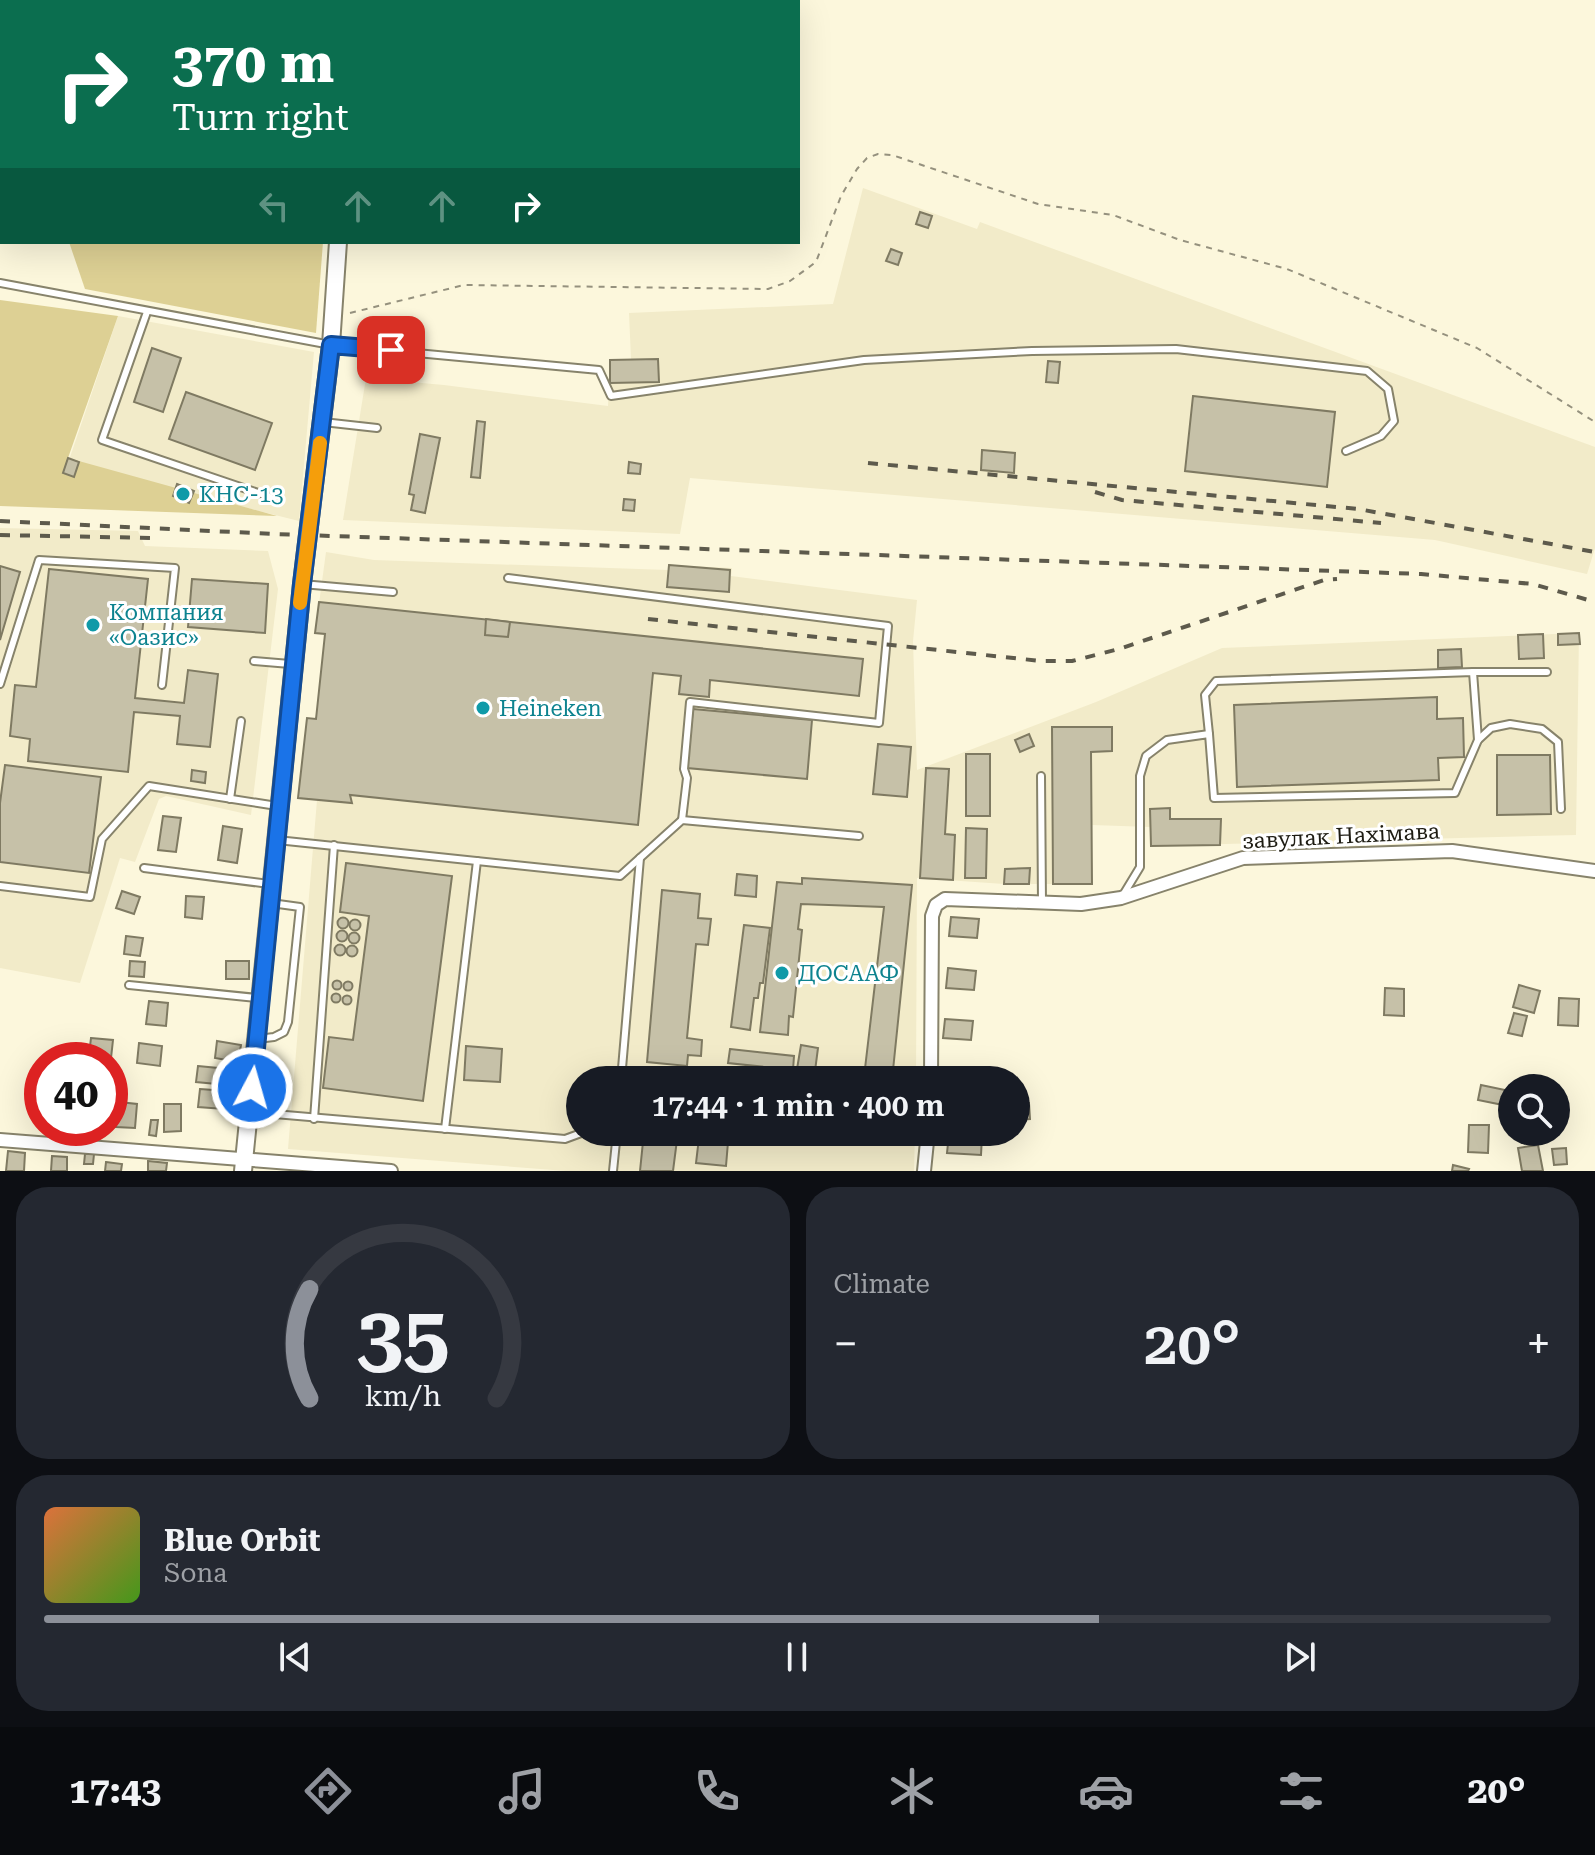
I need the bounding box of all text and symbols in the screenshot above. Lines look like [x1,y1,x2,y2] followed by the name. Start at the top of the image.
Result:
[172,30,334,96] text: 370 m
[40,32,144,136] icon: right
[172,97,349,139] text: Turn right
[252,184,296,228] icon: left
[336,184,380,228] icon: ahead
[420,184,464,228] icon: ahead
[504,184,548,228] icon: right
[357,316,425,384] pin
[369,328,413,372] icon: arrive
[199,482,284,507] place label: КНС-13
[174,485,192,503] marker: КНС-13
[109,600,224,650] place label: Компания «Оазис»
[84,616,102,634] marker: Компания «Оазис»
[499,696,602,721] place label: Heineken
[474,699,492,717] marker: Heineken
[1242,818,1440,854] street label: завулак Нахімава
[798,961,899,986] place label: ДОСААФ
[773,964,791,982] marker: ДОСААФ
[24,1042,128,1146] speed limit sign: 40
[210,1046,294,1130] position arrow
[1498,1074,1570,1146] map controls
[1498,1074,1570,1146] button: search
[652,1088,944,1123] text: 17:44 · 1 min · 400 m
[834,1269,930,1299] text: Climate
[356,1288,449,1385] text: 35
[1144,1308,1241,1379] text: 20°
[834,1318,858,1370] text: −
[1526,1318,1551,1370] text: +
[364,1379,441,1413] text: km/h
[164,1523,320,1558] text: Blue Orbit
[164,1558,227,1588] text: Sona
[273,1635,317,1679] icon: previous
[775,1635,819,1679] icon: pause
[1278,1635,1322,1679] icon: next
[300,1763,356,1819] icon: directions
[494,1763,550,1819] icon: music
[689,1763,745,1819] icon: phone
[884,1763,940,1819] icon: climate
[1078,1763,1134,1819] icon: car
[1273,1763,1329,1819] icon: filters
[69,1770,161,1812] text: 17:43
[1467,1770,1526,1812] text: 20°

